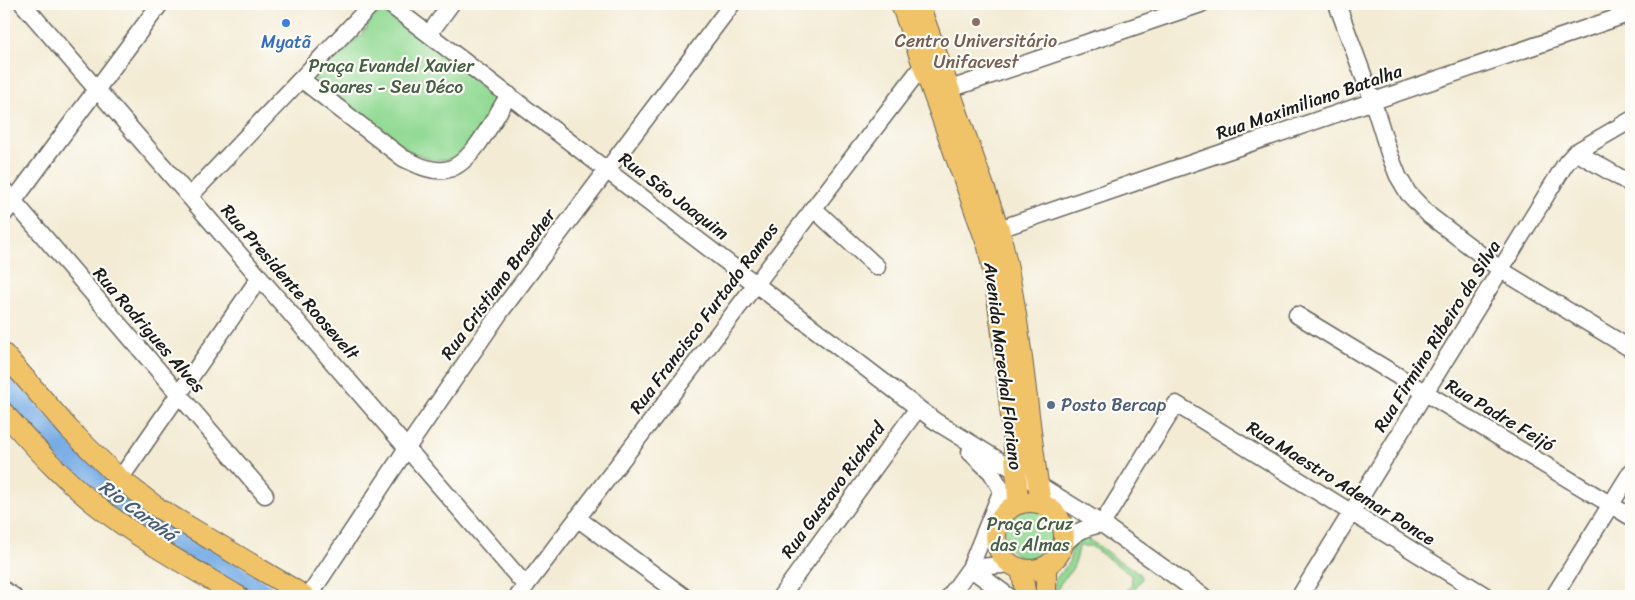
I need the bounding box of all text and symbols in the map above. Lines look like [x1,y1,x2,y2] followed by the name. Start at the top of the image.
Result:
[970,16,982,28] marker: Centro Universitário Unifacvest
[280,17,292,29] marker: Myatã
[895,25,1057,78] place label: Centro Universitário Unifacvest
[261,26,312,58] place label: Myatã
[308,50,475,103] park label: Praça Evandel Xavier Soares - Seu Déco
[1211,55,1407,149] street label: Rua Maximiliano Batalha
[612,143,736,249] street label: Rua São Joaquim
[213,196,368,368] street label: Rua Presidente Roosevelt
[432,200,565,367] street label: Rua Cristiano Brascher
[621,215,787,421] street label: Rua Francisco Furtado Ramos
[1365,233,1509,439] street label: Rua Firmino Ribeiro da Silva
[85,259,214,401] street label: Rua Rodrigues Alves
[974,259,1032,472] street label: Avenida Marechal Floriano
[1439,370,1562,461] street label: Rua Padre Feijó
[1061,389,1167,421] place label: Posto Bercap
[1045,399,1057,411] marker: Posto Bercap
[1240,412,1442,554] street label: Rua Maestro Ademar Ponce
[772,414,895,565] street label: Rua Gustavo Richard
[92,471,186,552] water label: Rio Carahá
[987,508,1074,561] park label: Praça Cruz das Almas

